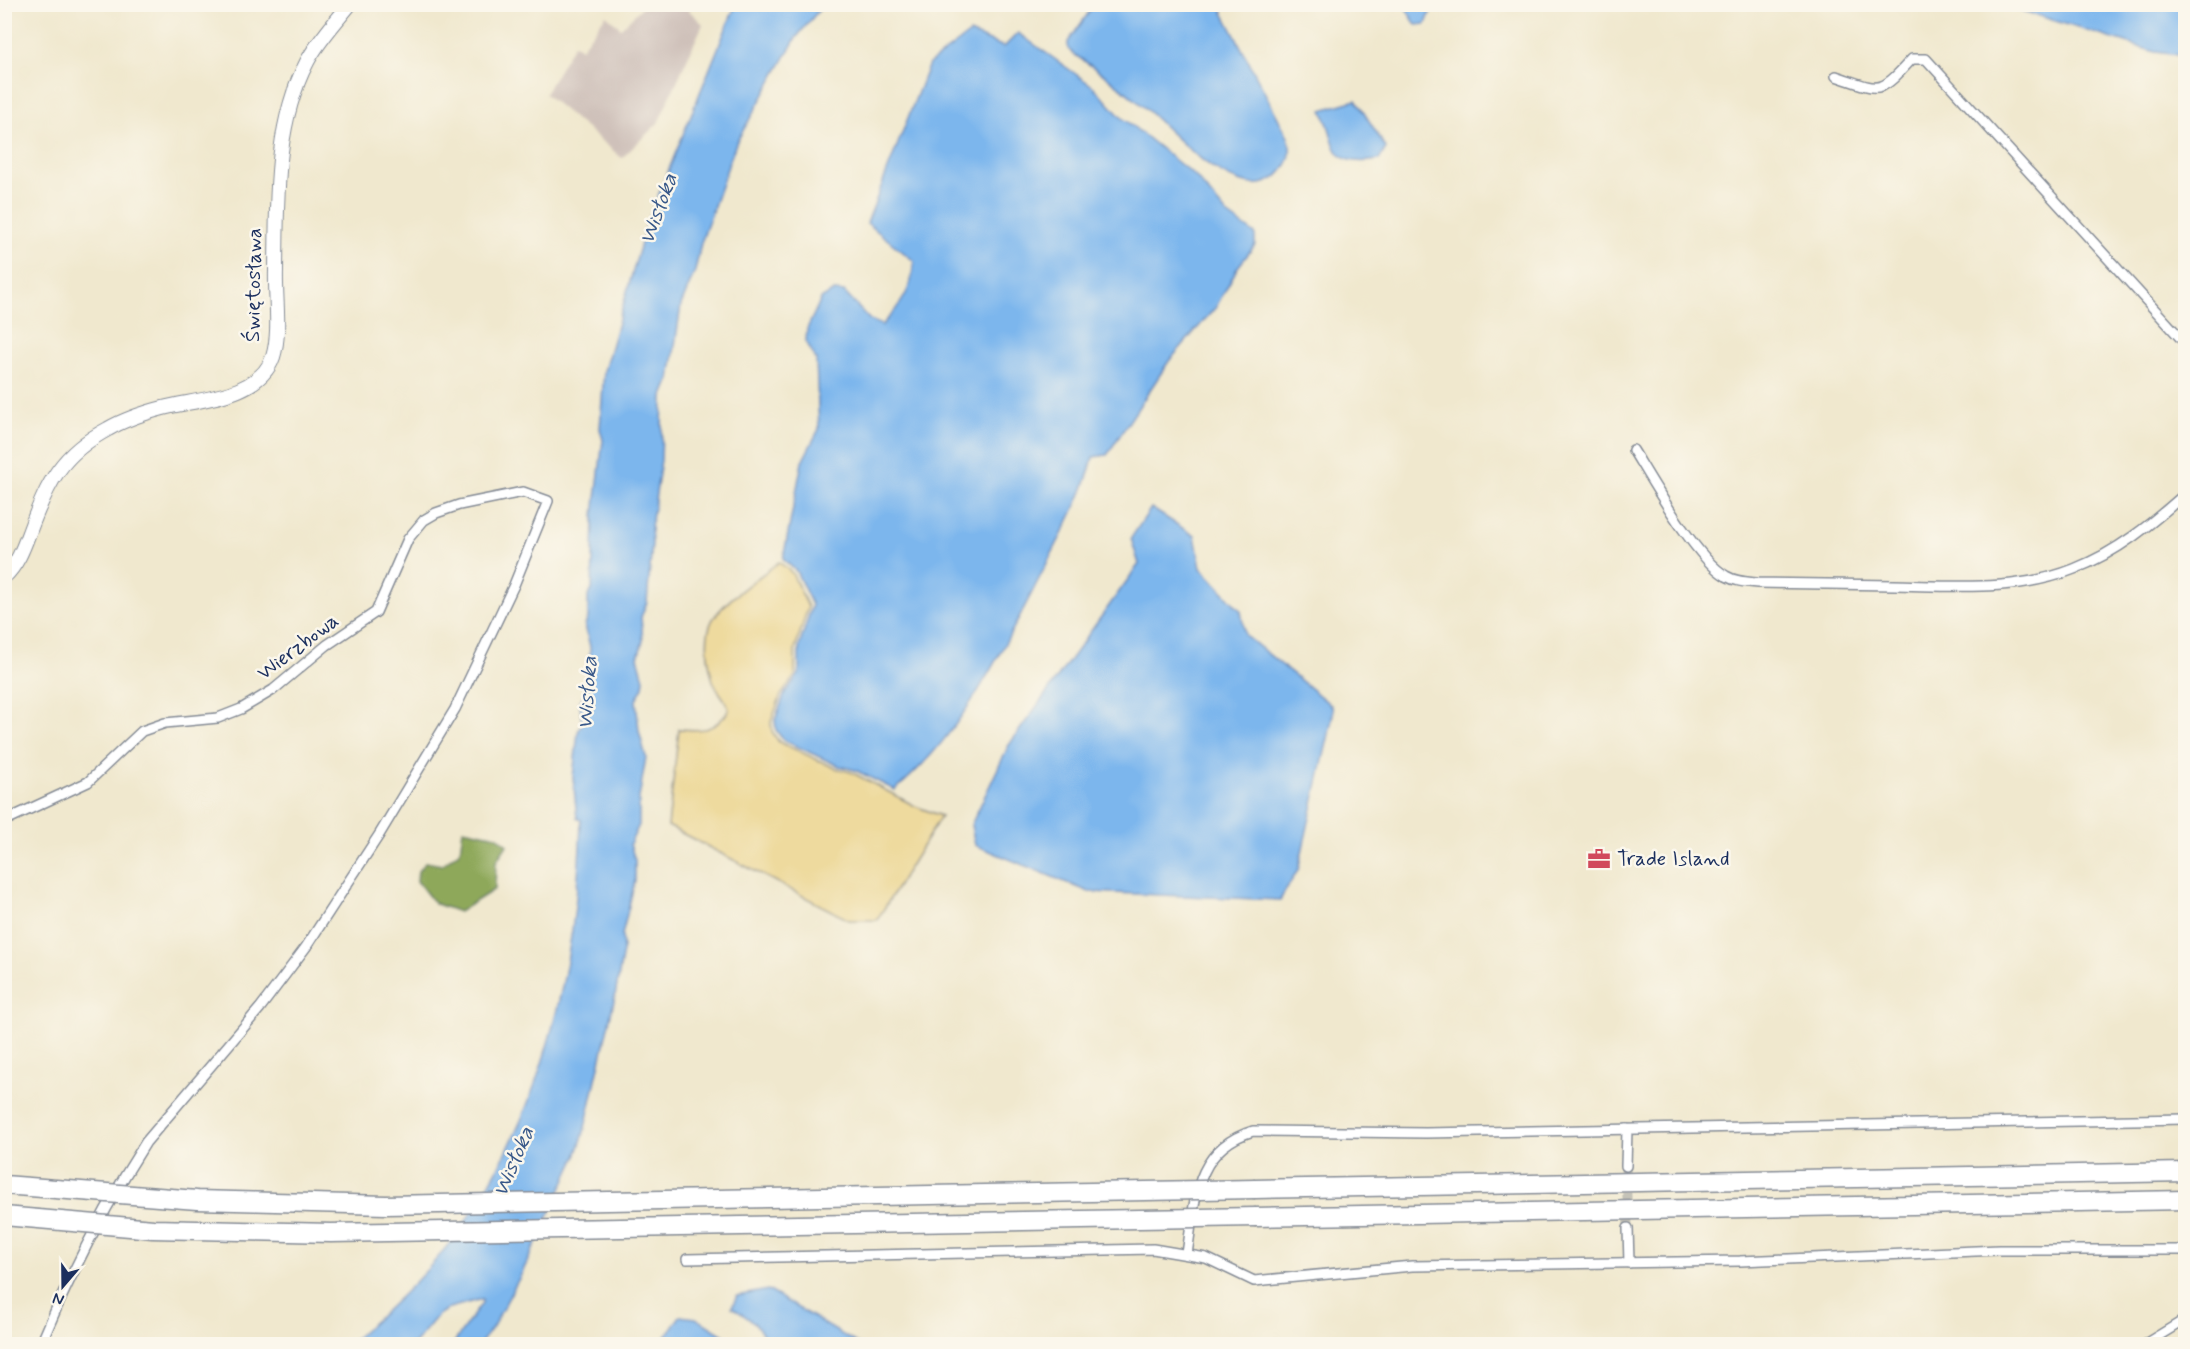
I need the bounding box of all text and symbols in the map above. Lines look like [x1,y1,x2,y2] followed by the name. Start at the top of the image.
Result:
[633,169,685,248] water label: Wisłoka
[239,228,269,342] street label: Świętosława
[251,607,345,687] street label: Wierzbowa
[571,655,605,731] water label: Wisłoka
[1617,845,1730,873] place label: Trade Island
[1586,846,1612,872] office icon: Trade Island
[487,1122,541,1201] water label: Wisłoka
[33,1256,93,1316] north arrow
[50,1287,67,1310] text: N

